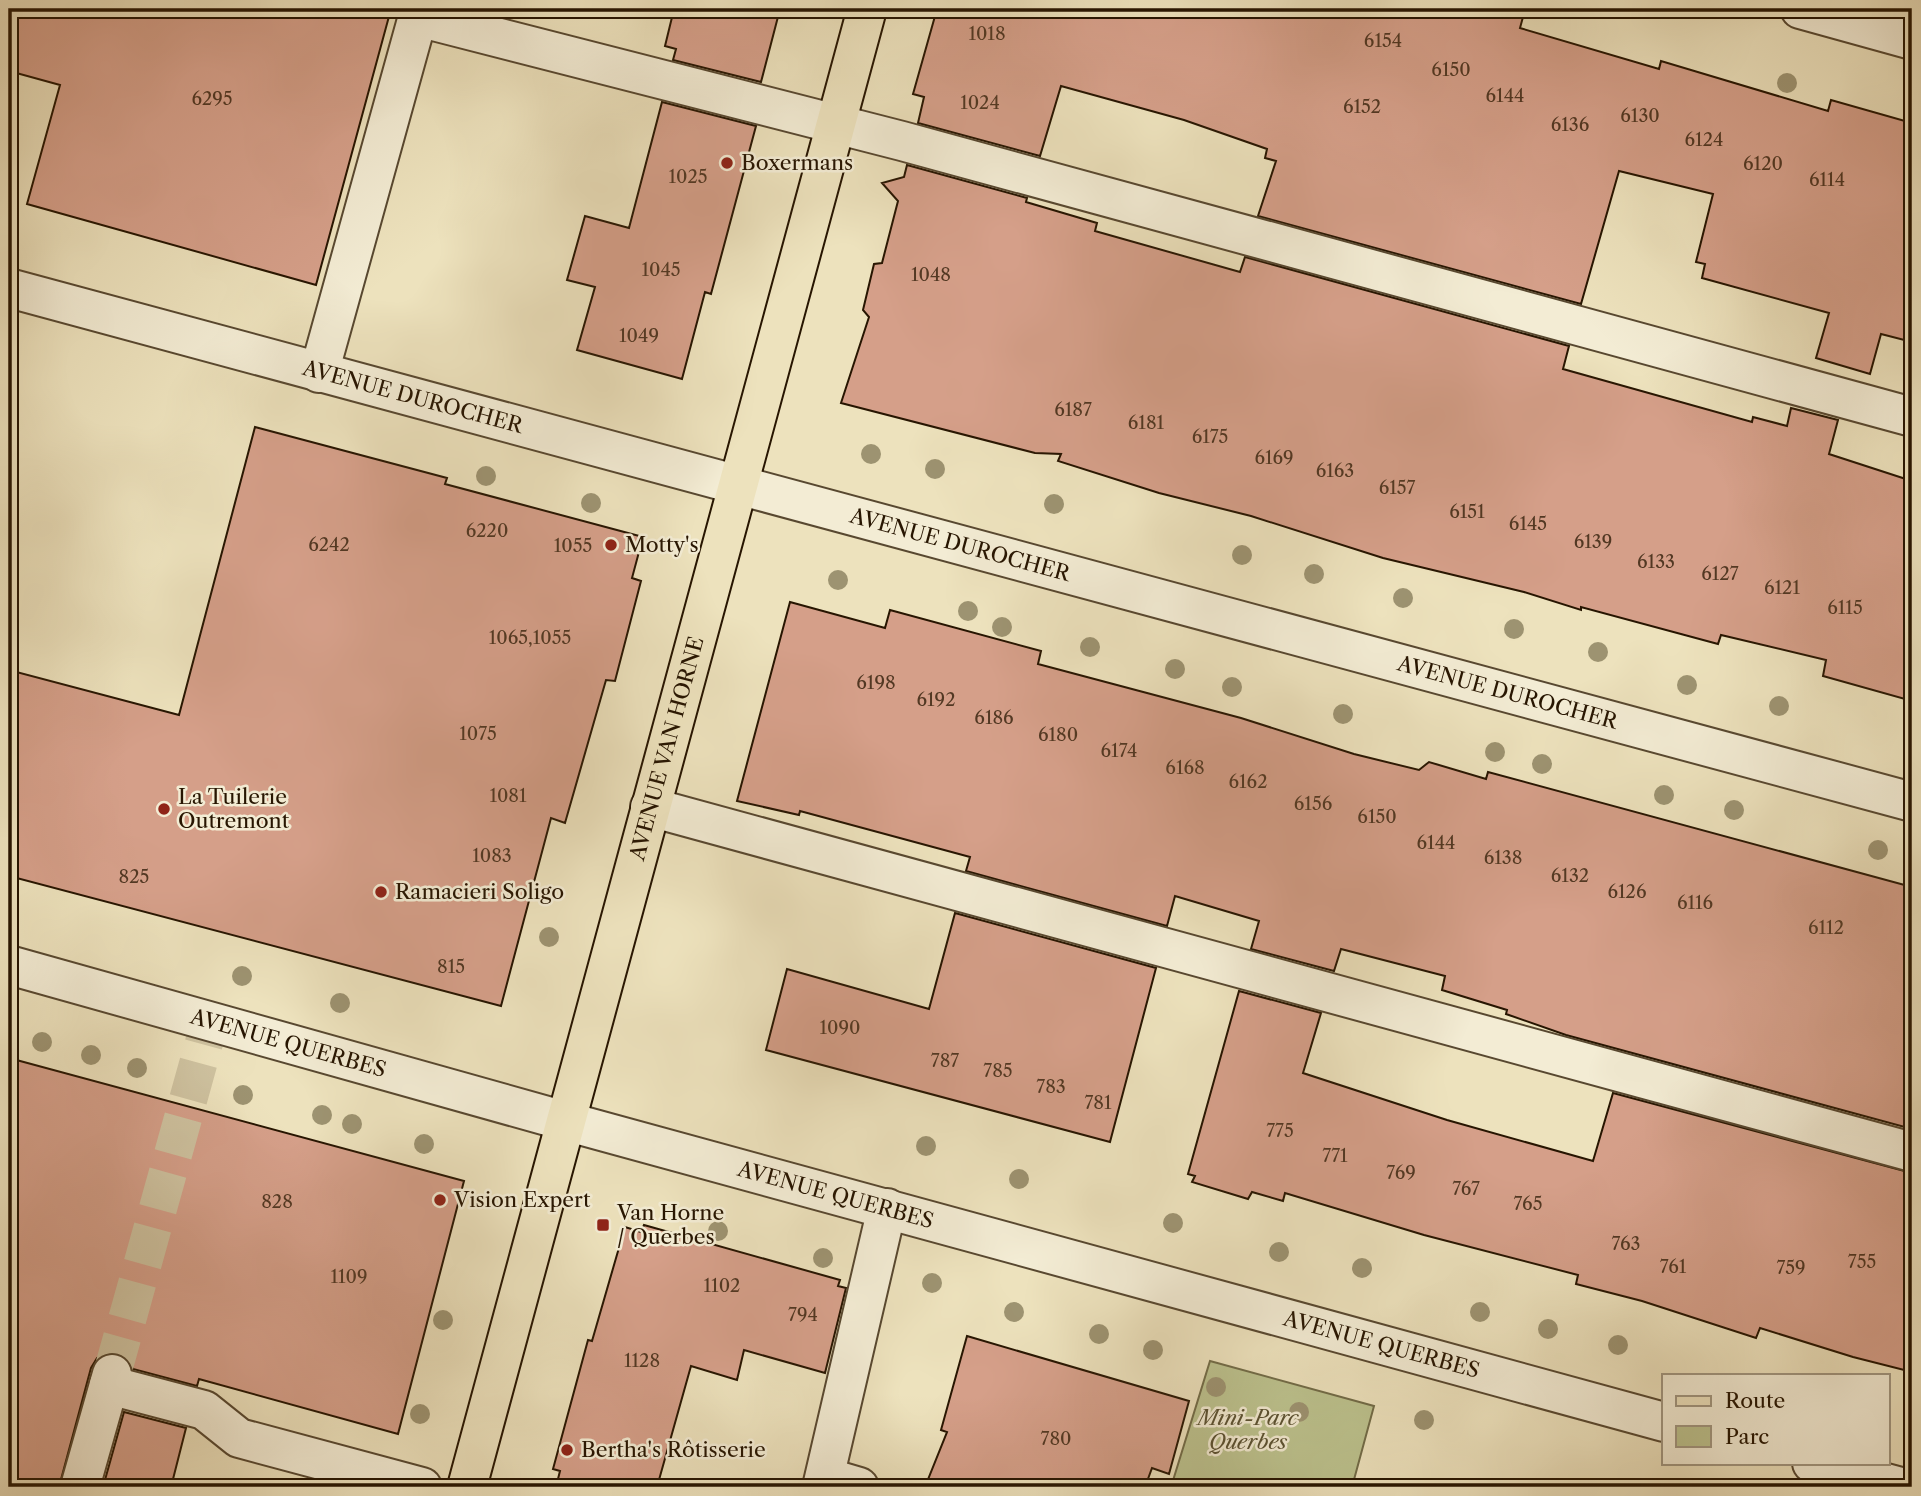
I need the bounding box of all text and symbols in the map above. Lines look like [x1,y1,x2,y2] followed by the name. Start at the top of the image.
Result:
[968,23,1006,45] house number: 1018
[1364,30,1402,52] house number: 6154
[1431,59,1471,81] house number: 6150
[1486,85,1524,107] house number: 6144
[191,88,233,110] house number: 6295
[960,92,1000,114] house number: 1024
[1343,96,1381,118] house number: 6152
[1620,105,1660,127] house number: 6130
[1551,114,1589,136] house number: 6136
[1685,129,1723,151] house number: 6124
[741,150,853,175] place label: Boxermans
[1743,153,1783,175] house number: 6120
[719,155,735,171] marker: Boxermans
[668,166,708,188] house number: 1025
[1809,169,1845,191] house number: 6114
[641,259,681,281] house number: 1045
[911,264,951,286] house number: 1048
[619,325,659,347] house number: 1049
[299,355,527,439] street label: AVENUE DUROCHER
[1054,399,1092,421] house number: 6187
[1128,412,1165,434] house number: 6181
[1192,426,1228,448] house number: 6175
[1254,447,1294,469] house number: 6169
[1316,460,1354,482] house number: 6163
[1379,477,1416,499] house number: 6157
[1449,501,1485,523] house number: 6151
[846,502,1074,586] street label: AVENUE DUROCHER
[1509,513,1547,535] house number: 6145
[466,520,508,542] house number: 6220
[1574,531,1612,553] house number: 6139
[625,532,699,557] place label: Motty's
[308,534,350,556] house number: 6242
[554,535,592,557] house number: 1055
[603,537,619,553] marker: Motty's
[1637,551,1675,573] house number: 6133
[1701,563,1739,585] house number: 6127
[1764,577,1800,599] house number: 6121
[1827,597,1863,619] house number: 6115
[489,627,571,649] house number: 1065,1055
[624,634,709,864] street label: AVENUE VAN HORNE
[1394,650,1622,734] street label: AVENUE DUROCHER
[856,672,896,694] house number: 6198
[916,689,956,711] house number: 6192
[974,707,1014,729] house number: 6186
[459,723,497,745] house number: 1075
[1038,724,1078,746] house number: 6180
[1101,740,1137,762] house number: 6174
[1165,757,1205,779] house number: 6168
[1229,771,1268,793] house number: 6162
[178,784,290,833] place label: La Tuilerie Outremont
[489,785,527,807] house number: 1081
[1294,793,1332,815] house number: 6156
[156,801,172,817] marker: La Tuilerie Outremont
[1357,806,1397,828] house number: 6150
[1417,832,1455,854] house number: 6144
[472,845,512,867] house number: 1083
[1484,847,1522,869] house number: 6138
[1551,865,1589,887] house number: 6132
[119,866,149,888] house number: 825
[395,879,564,904] place label: Ramacieri Soligo
[1608,881,1647,903] house number: 6126
[373,884,389,900] marker: Ramacieri Soligo
[1677,892,1713,914] house number: 6116
[1808,917,1844,939] house number: 6112
[437,956,465,978] house number: 815
[187,1003,389,1082] street label: AVENUE QUERBES
[820,1017,860,1039] house number: 1090
[931,1050,959,1072] house number: 787
[983,1060,1013,1082] house number: 785
[1036,1076,1066,1098] house number: 783
[1084,1092,1112,1114] house number: 781
[1266,1120,1294,1142] house number: 775
[1322,1145,1348,1167] house number: 771
[734,1156,937,1233] street label: AVENUE QUERBES
[1386,1162,1416,1184] house number: 769
[1452,1178,1480,1200] house number: 767
[453,1187,591,1212] place label: Vision Expert
[261,1191,293,1213] house number: 828
[432,1192,448,1208] marker: Vision Expert
[1514,1193,1542,1215] house number: 765
[616,1200,724,1249] place label: Van Horne / Querbes
[595,1217,611,1233] marker: Van Horne / Querbes
[1612,1233,1640,1255] house number: 763
[1848,1251,1876,1273] house number: 755
[1660,1256,1687,1278] house number: 761
[1776,1257,1806,1279] house number: 759
[330,1266,368,1288] house number: 1109
[704,1275,740,1297] house number: 1102
[788,1304,818,1326] house number: 794
[1280,1305,1482,1383] street label: AVENUE QUERBES
[624,1350,660,1372] house number: 1128
[1662,1374,1890,1464] legend
[1725,1388,1785,1413] text: Route
[1195,1405,1300,1454] park label: Mini-Parc Querbes
[1725,1424,1769,1449] text: Parc
[1041,1428,1071,1450] house number: 780
[581,1437,766,1462] place label: Bertha's Rôtisserie
[559,1442,575,1458] marker: Bertha's Rôtisserie

